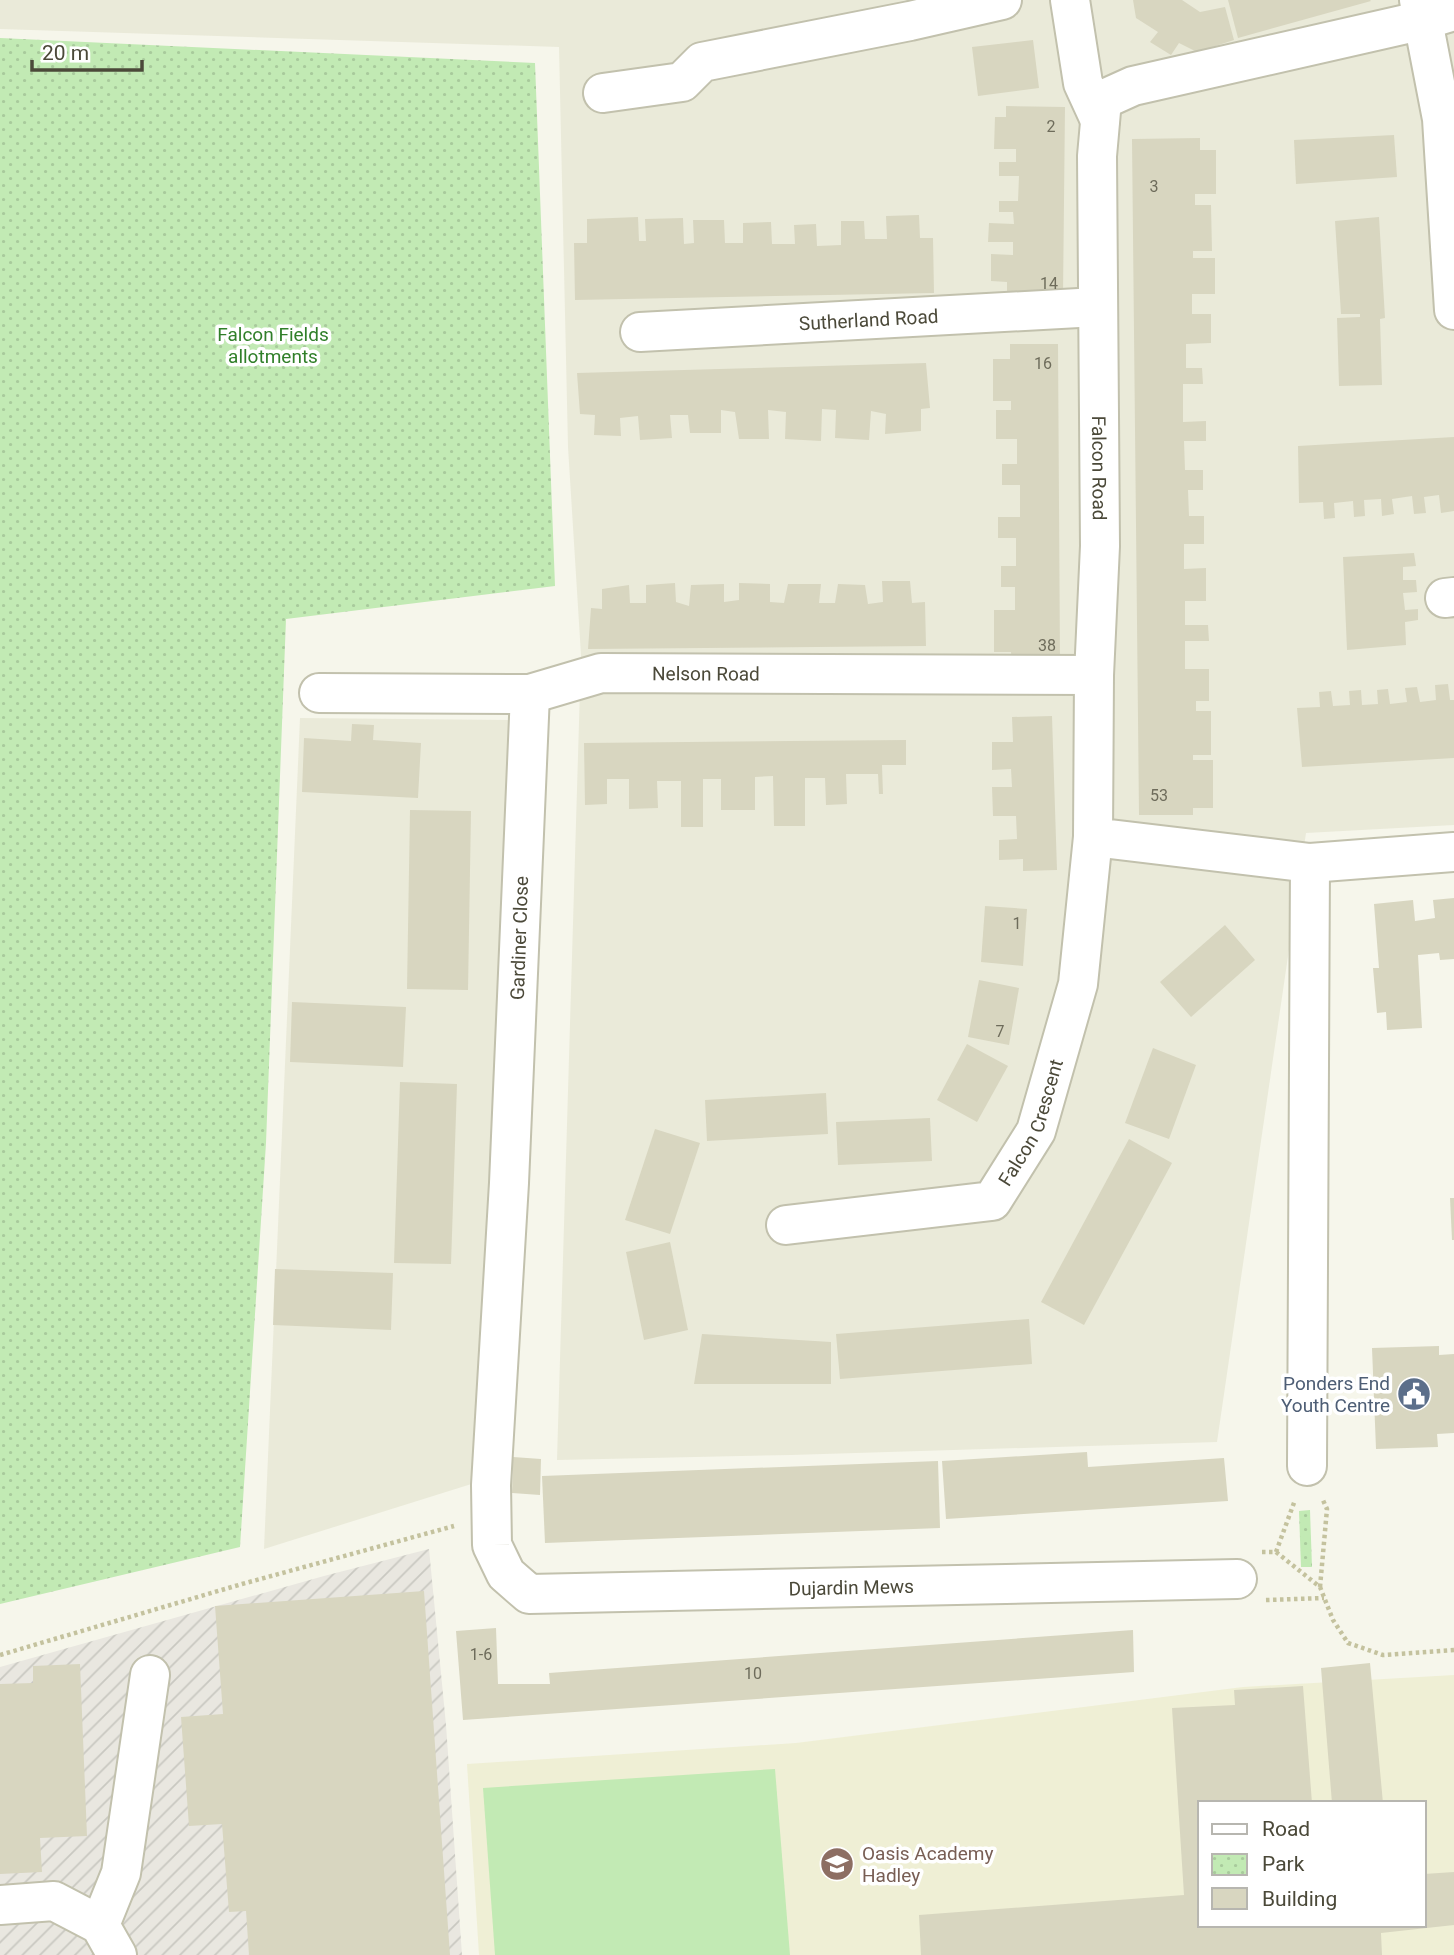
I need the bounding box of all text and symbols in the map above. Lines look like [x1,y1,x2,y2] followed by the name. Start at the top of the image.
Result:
[32,28,142,72] scale bar
[42,41,89,65] text: 20 m
[1047,117,1056,136] house number: 2
[1150,177,1159,196] house number: 3
[1040,274,1058,293] house number: 14
[798,305,939,335] street label: Sutherland Road
[217,323,329,368] park label: Falcon Fields allotments
[1034,354,1052,373] house number: 16
[1087,416,1111,521] street label: Falcon Road
[1038,636,1056,655] house number: 38
[652,662,760,686] street label: Nelson Road
[1150,786,1168,805] house number: 53
[506,875,533,1001] street label: Gardiner Close
[1013,914,1022,933] house number: 1
[996,1022,1005,1041] house number: 7
[994,1057,1068,1190] street label: Falcon Crescent
[1281,1372,1390,1417] place label: Ponders End Youth Centre
[1395,1375,1433,1413] public building icon: Ponders End Youth Centre
[788,1575,914,1600] street label: Dujardin Mews
[470,1645,492,1664] house number: 1-6
[744,1664,762,1683] house number: 10
[1198,1801,1426,1927] legend
[1262,1817,1310,1841] text: Road
[862,1842,993,1887] place label: Oasis Academy Hadley
[818,1845,856,1883] school or university icon: Oasis Academy Hadley
[1262,1852,1305,1876] text: Park
[1262,1887,1337,1911] text: Building

